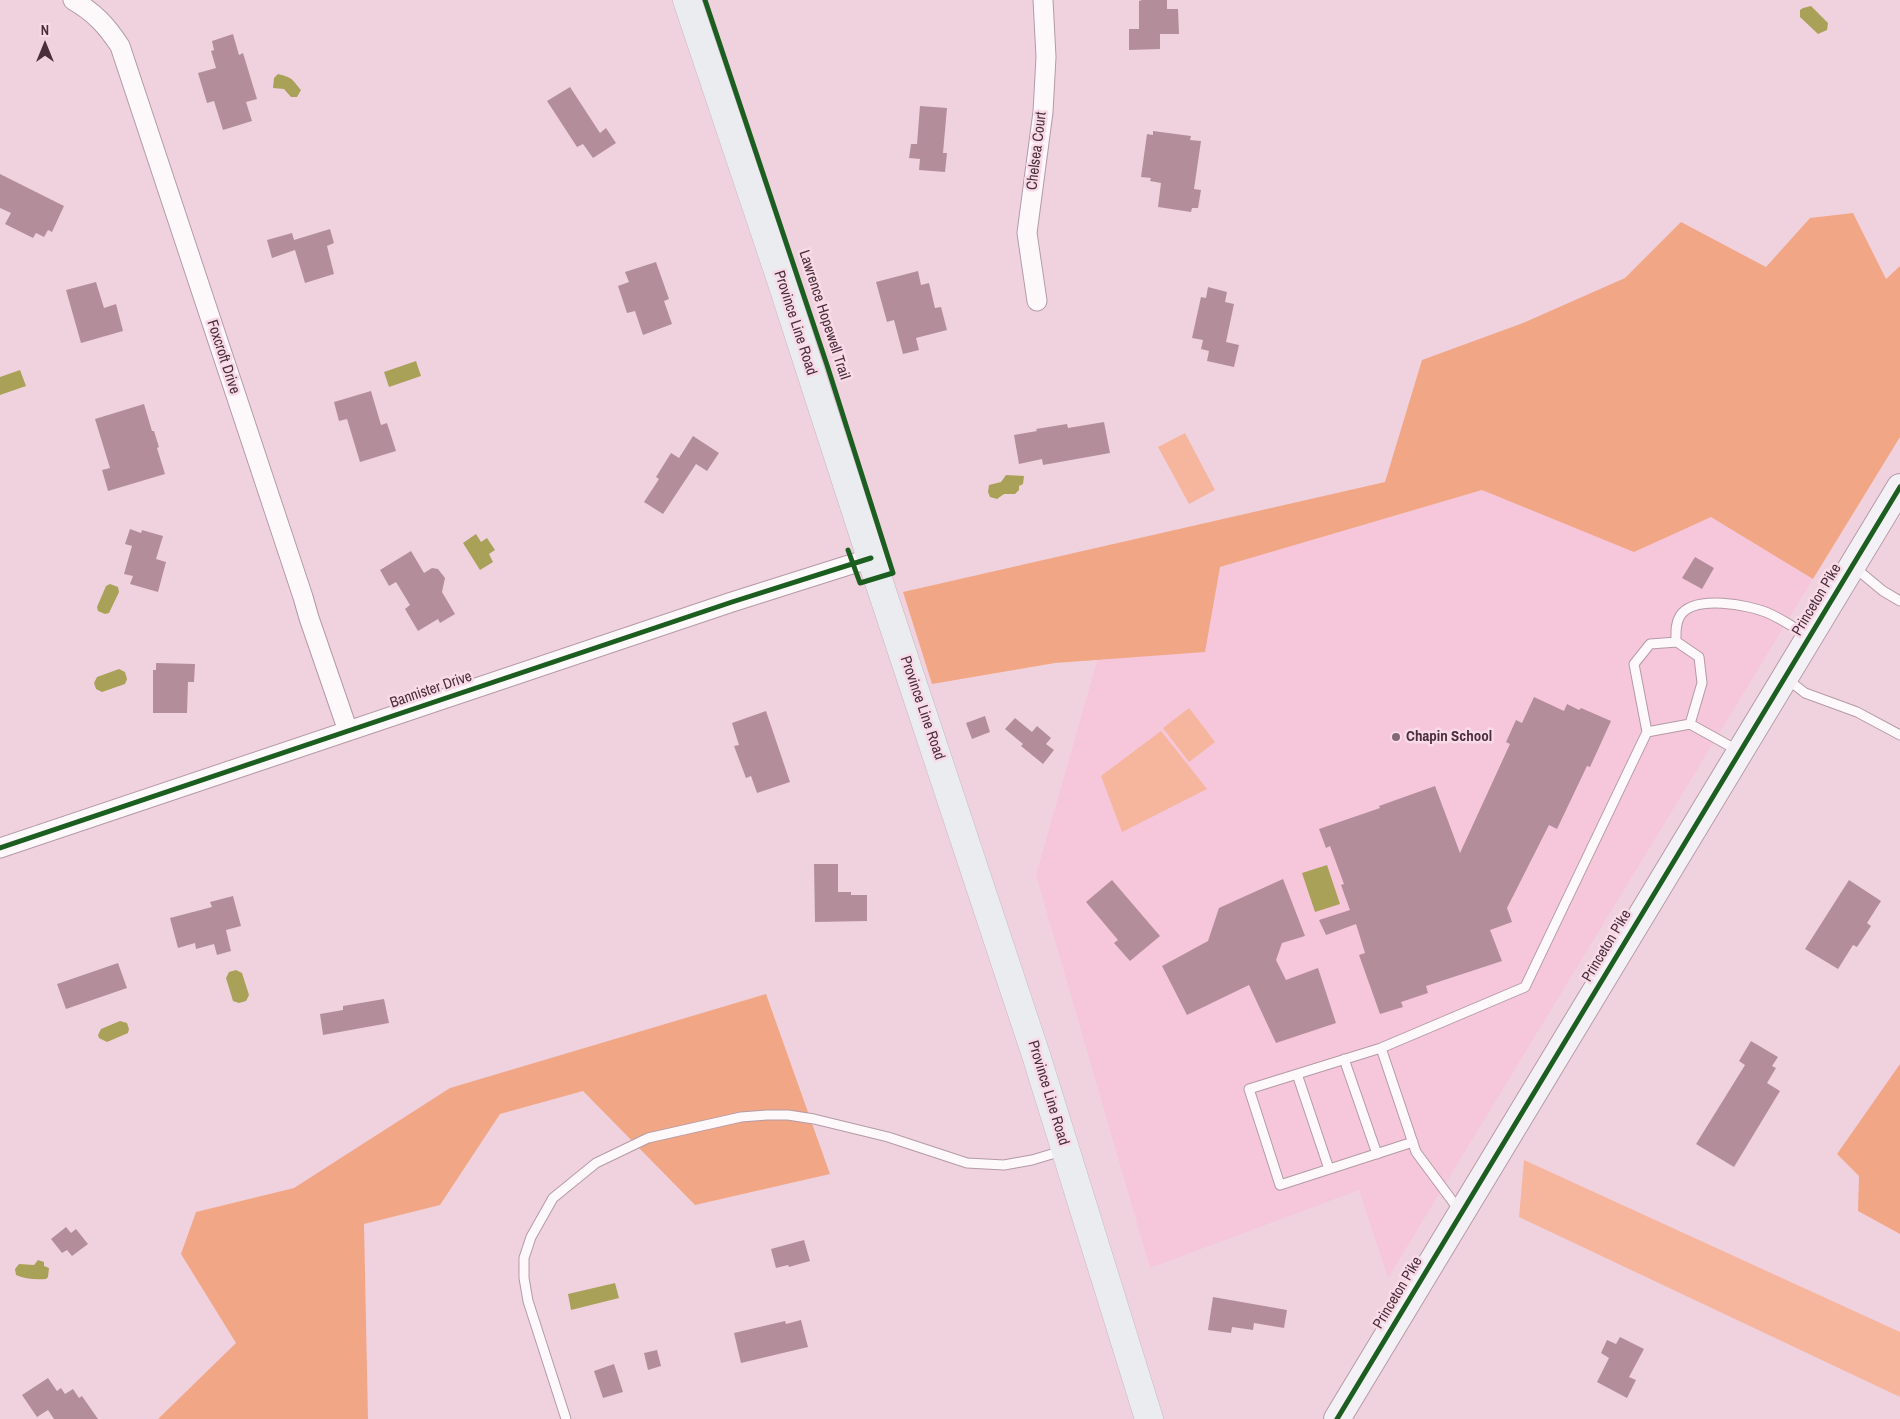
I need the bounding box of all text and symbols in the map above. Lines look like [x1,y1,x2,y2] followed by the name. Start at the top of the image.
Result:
[20,20,70,70] north arrow
[41,21,49,39] text: N
[1023,111,1051,191] street label: Chelsea Court
[795,248,853,382] street label: Lawrence Hopewell Trail
[770,269,820,377] street label: Province Line Road
[203,318,243,396] street label: Foxcroft Drive
[1789,561,1845,639] street label: Princeton Pike
[896,654,948,762] street label: Province Line Road
[388,668,474,712] street label: Bannister Drive
[1406,728,1492,746] place label: Chapin School
[1390,731,1402,743] marker: Chapin School
[1579,907,1635,985] street label: Princeton Pike
[1023,1038,1073,1148] street label: Province Line Road
[1370,1254,1426,1332] street label: Princeton Pike

